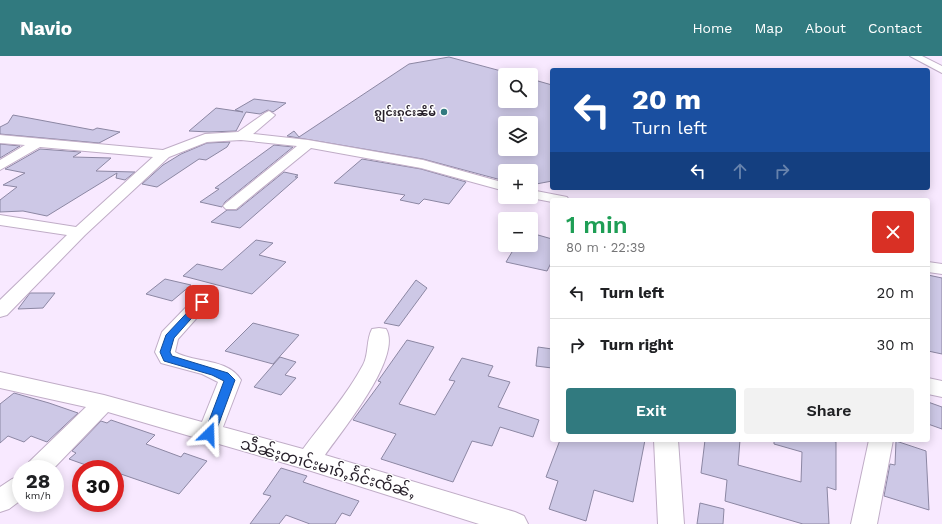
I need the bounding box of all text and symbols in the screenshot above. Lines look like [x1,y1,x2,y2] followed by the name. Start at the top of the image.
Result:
[20,17,72,40] text: Navio
[692,20,732,36] text: Home
[754,20,783,36] text: Map
[805,20,846,36] text: About
[868,20,922,36] text: Contact
[498,68,538,252] map controls
[498,68,538,108] button: search
[632,83,701,116] text: 20 m
[566,84,618,136] icon: left
[374,105,436,123] place label: ၵျွင်းၵုင်းၼိမ်
[439,107,449,117] marker: ၵျွင်းၵုင်းၼိမ်
[498,116,538,156] button: layers
[632,117,707,138] text: Turn left
[687,160,709,182] icon: left
[729,160,751,182] icon: ahead
[771,160,793,182] icon: right
[498,164,538,204] button: +
[566,211,628,239] text: 1 min
[872,211,914,253] button: close
[498,212,538,252] button: −
[566,240,645,255] text: 80 m · 22:39
[566,282,588,304] icon: left
[600,284,664,302] text: Turn left
[877,284,914,302] text: 20 m
[185,285,219,319] pin
[191,291,213,313] icon: arrive
[566,334,588,356] icon: right
[600,336,673,354] text: Turn right
[877,336,914,354] text: 30 m
[566,388,736,434] button: Exit
[744,388,914,434] button: Share
[188,413,230,455] position arrow
[238,432,418,502] street label: သဵၼ်ႈတၢင်းမၢၵ်ႇၵႅင်းၸႅၼ်ႇ
[72,460,124,512] speed limit sign: 30
[26,469,50,493] text: 28
[25,490,51,501] text: km/h

